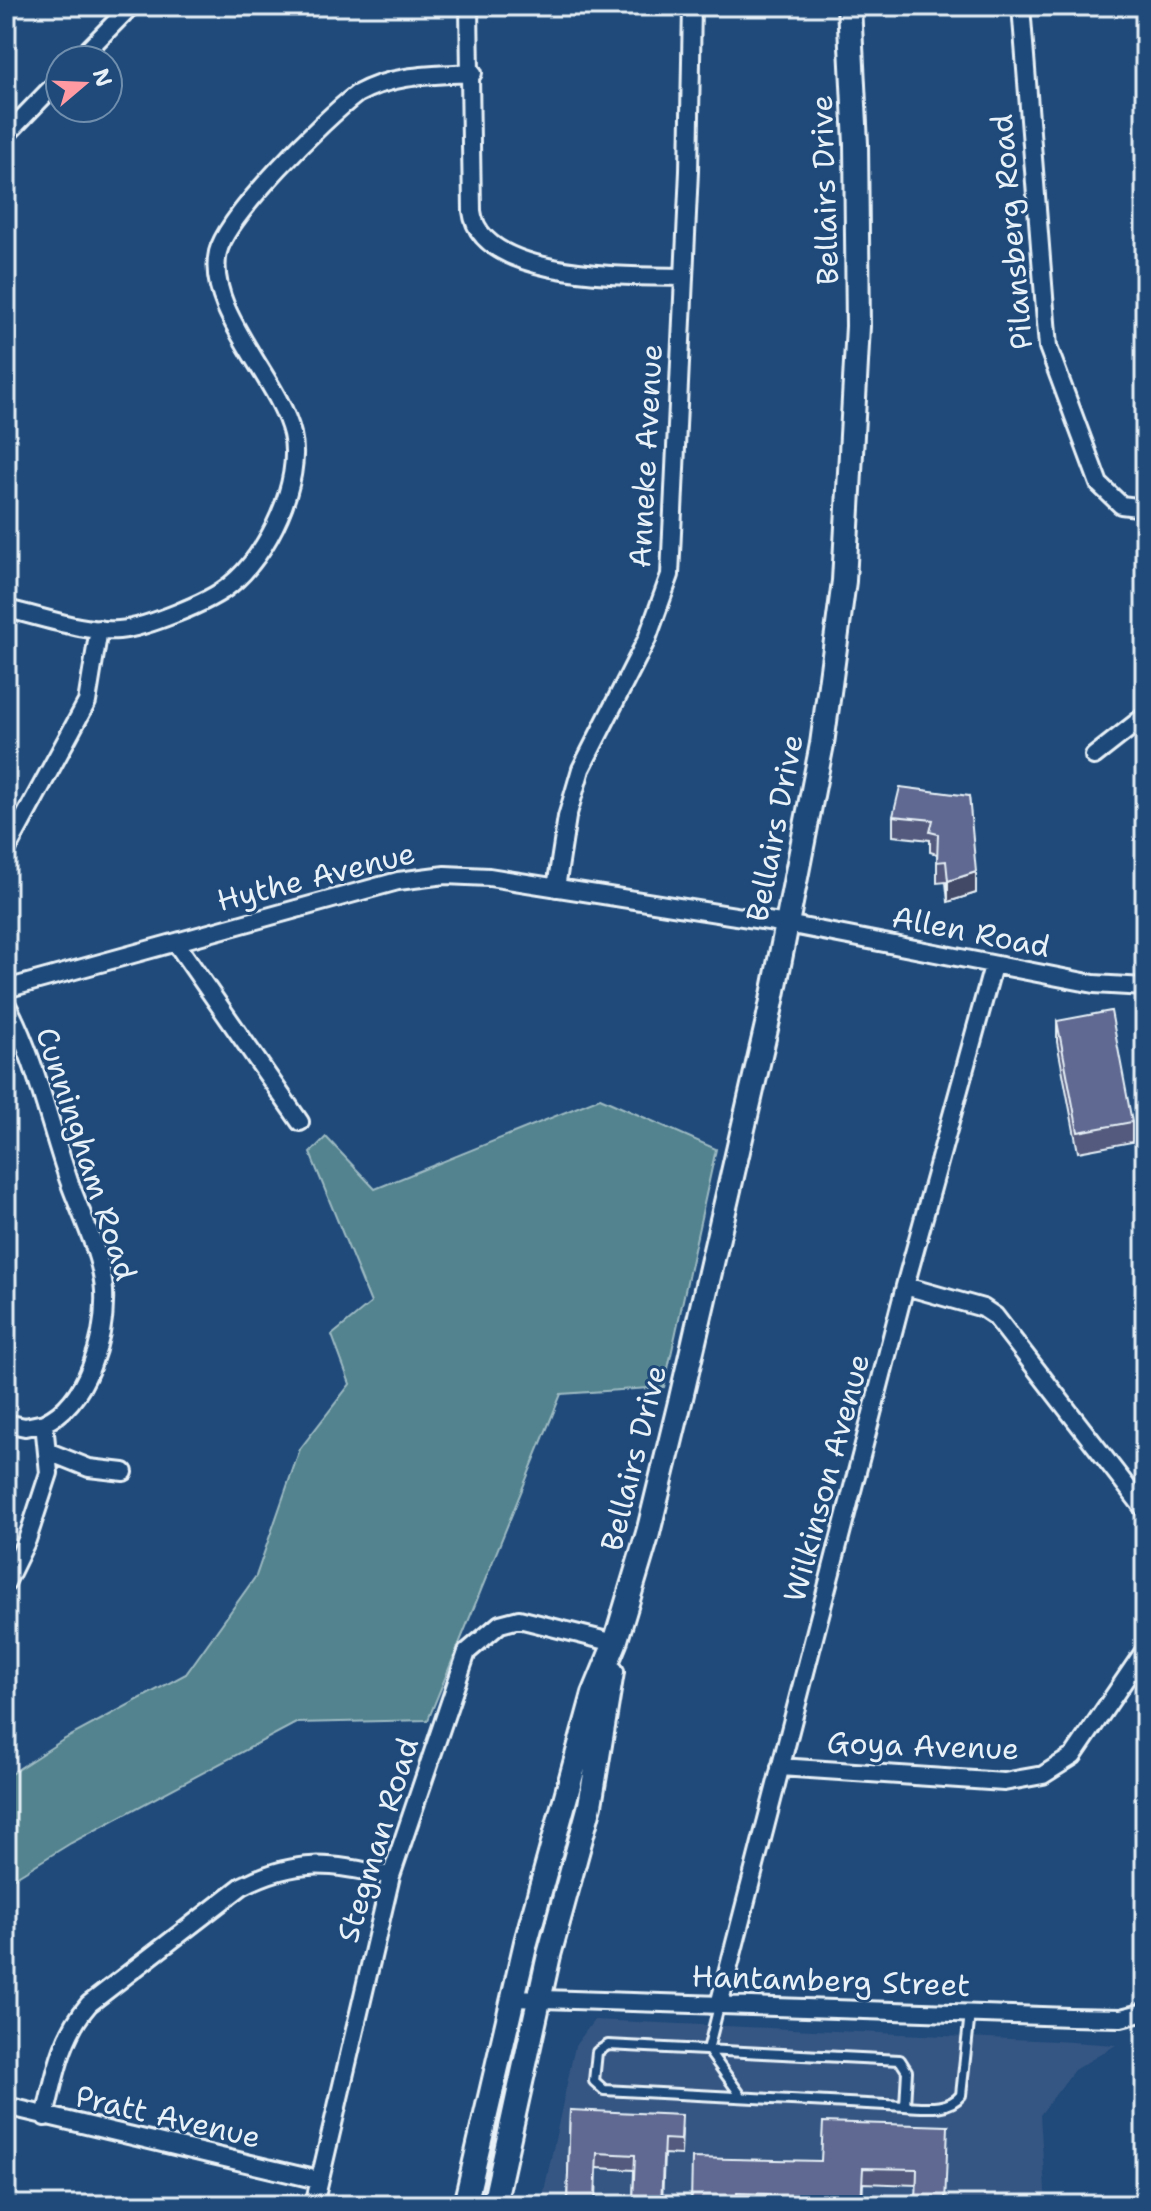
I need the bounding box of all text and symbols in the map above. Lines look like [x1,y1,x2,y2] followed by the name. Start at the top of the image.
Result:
[44,44,124,124] north arrow
[86,65,119,91] text: N
[801,94,848,286] street label: Bellairs Drive
[981,113,1042,352] street label: Pilansberg Road
[619,343,672,569] street label: Anneke Avenue
[736,731,813,925] street label: Bellairs Drive
[213,832,419,921] street label: Hythe Avenue
[889,896,1054,967] street label: Allen Road
[26,1022,147,1286] street label: Cunningham Road
[774,1349,879,1607] street label: Wilkinson Avenue
[591,1361,676,1555] street label: Bellairs Drive
[826,1722,1020,1769] street label: Goya Avenue
[327,1733,428,1947] street label: Stegman Road
[691,1955,971,2006] street label: Hantamberg Street
[71,2075,265,2158] street label: Pratt Avenue

